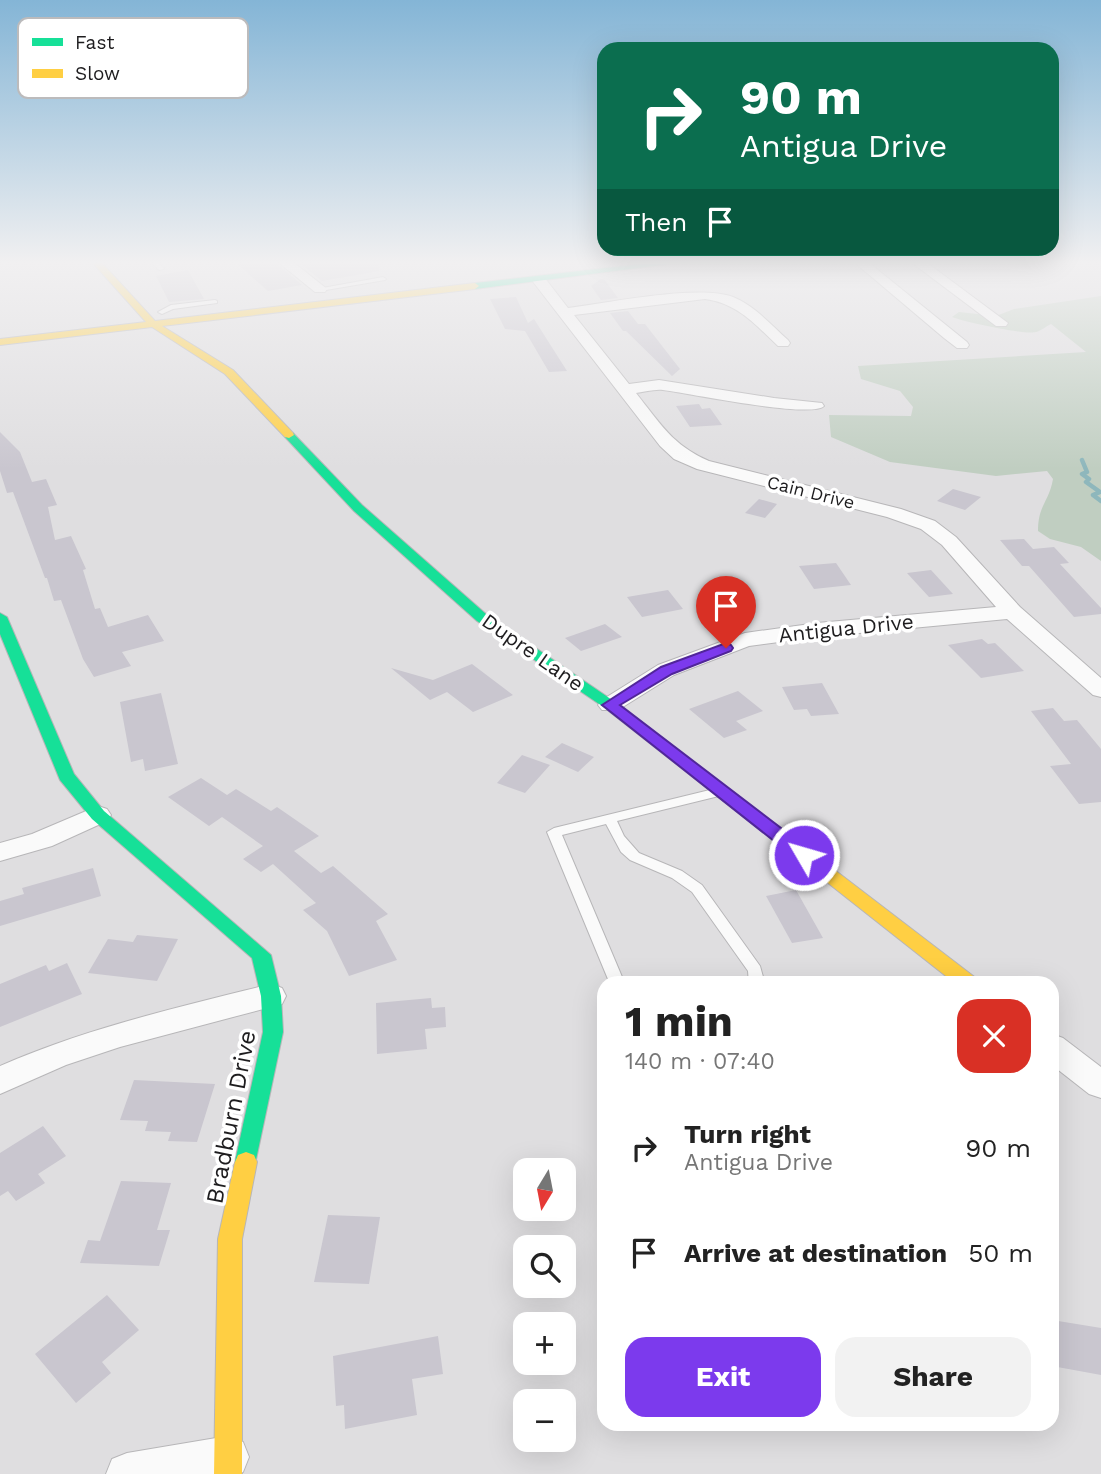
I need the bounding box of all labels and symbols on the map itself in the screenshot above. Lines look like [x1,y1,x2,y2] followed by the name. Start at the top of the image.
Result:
[18,18,248,98] legend
[75,31,114,54] text: Fast
[75,62,120,85] text: Slow
[765,471,857,513] street label: Cain Drive
[696,576,756,648] pin
[477,608,589,696] street label: Dupre Lane
[777,608,915,648] street label: Antigua Drive
[767,818,841,892] position arrow
[200,1028,262,1206] street label: Bradburn Drive
[513,1158,576,1222] north arrow

